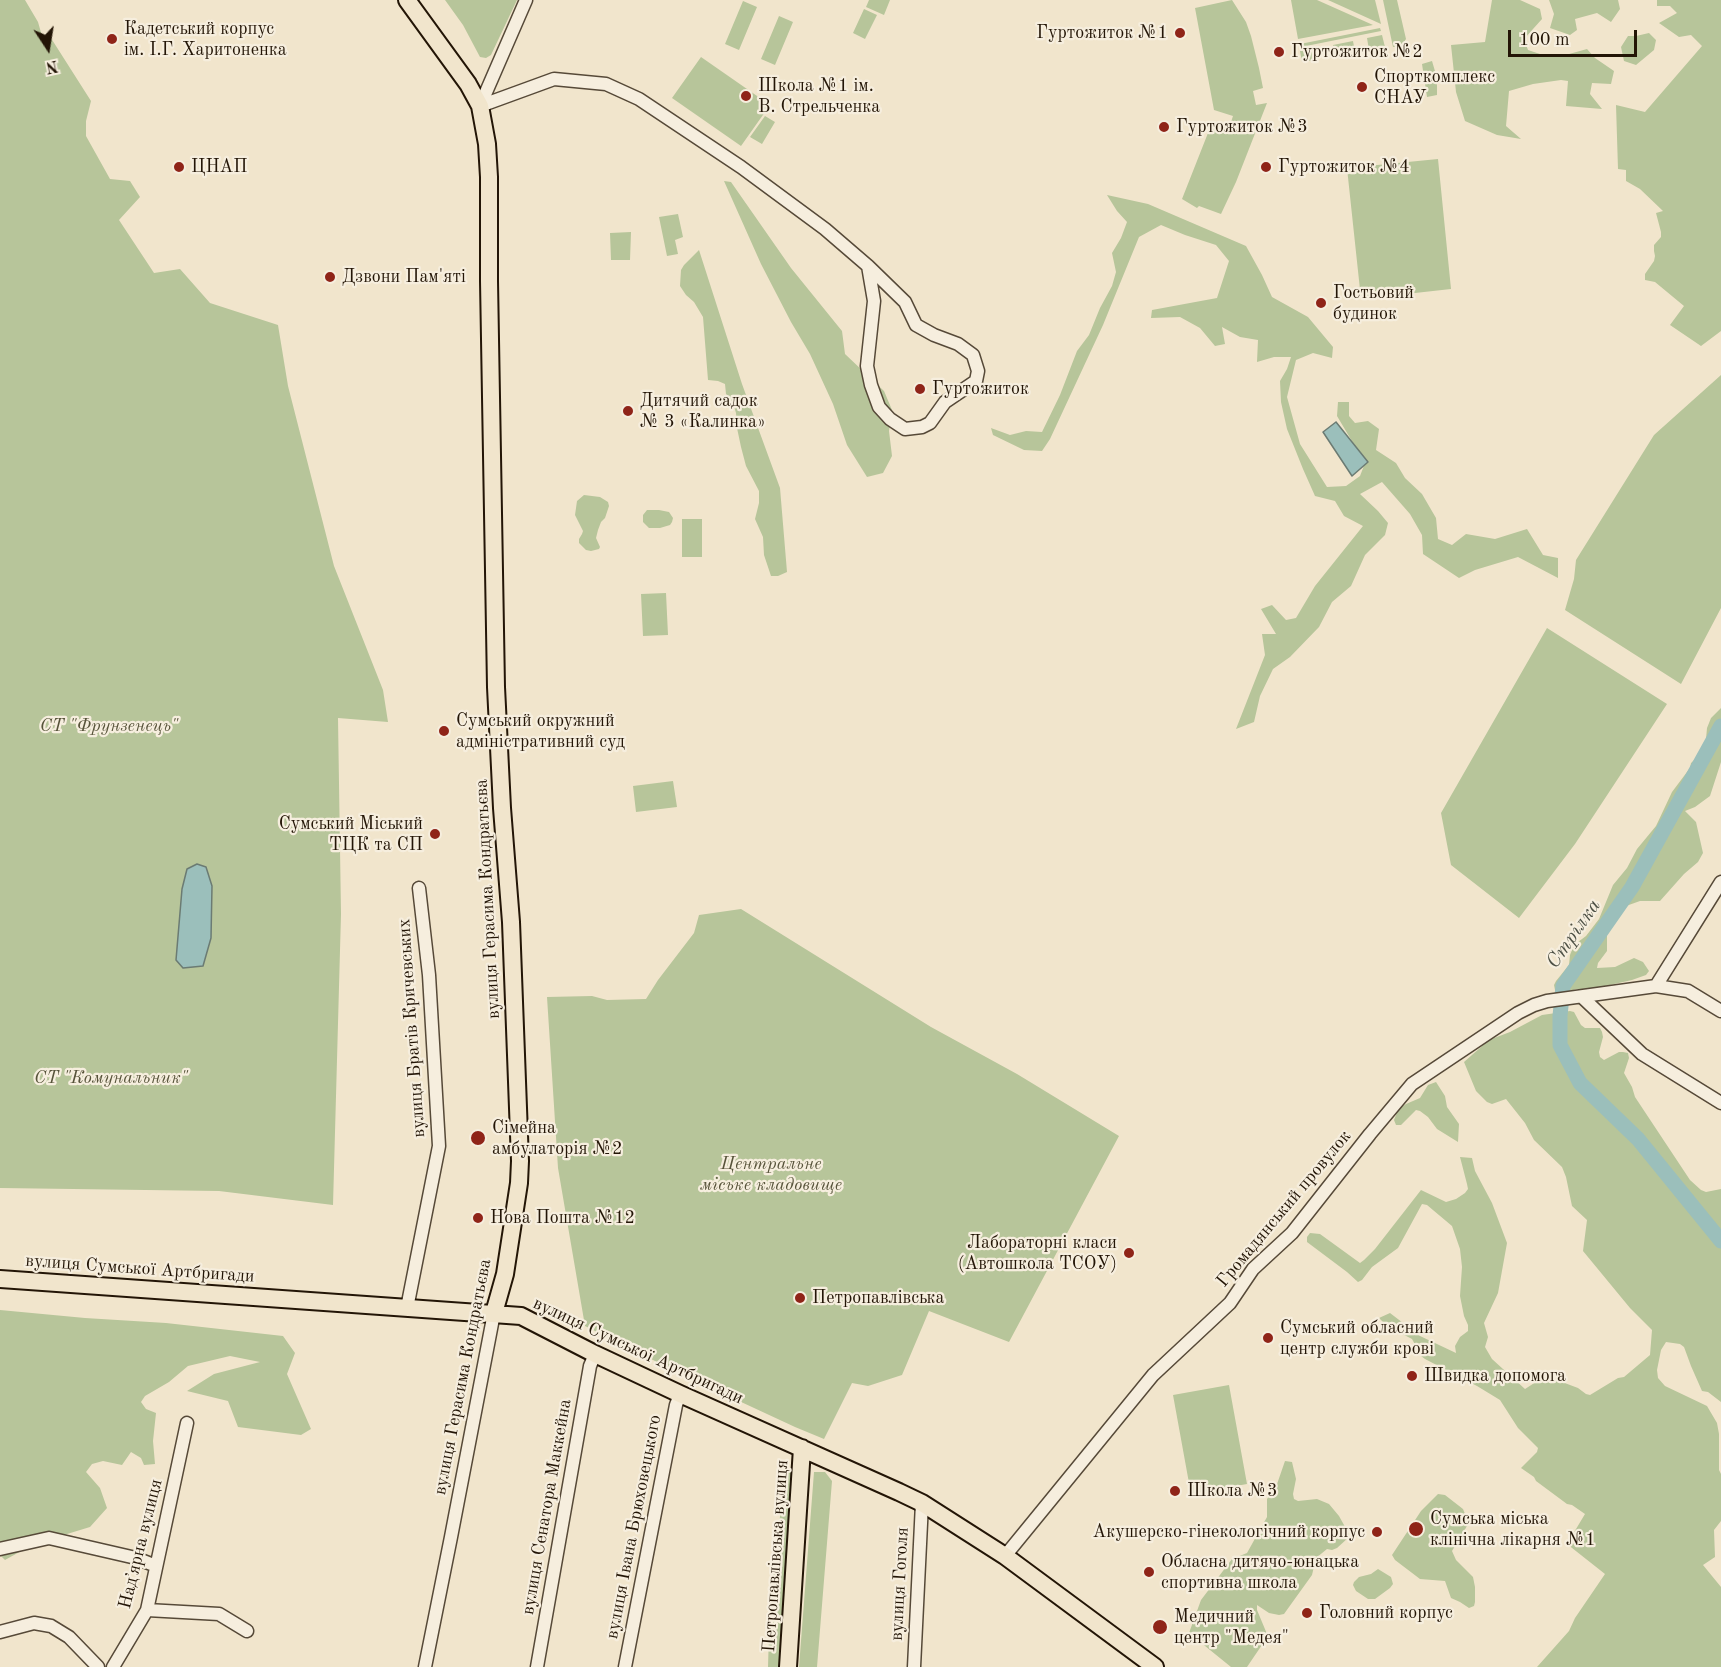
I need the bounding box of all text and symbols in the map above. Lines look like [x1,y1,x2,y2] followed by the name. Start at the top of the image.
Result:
[18,18,78,78] north arrow
[124,18,287,60] place label: Кадетський корпус ім. І.Г. Харитоненка
[1511,18,1640,56] scale bar
[1036,22,1168,44] place label: Гуртожиток №1
[1173,26,1187,40] marker: Гуртожиток №1
[1519,31,1570,49] text: 100 m
[105,32,119,46] marker: Кадетський корпус ім. І.Г. Харитоненка
[1291,41,1423,63] place label: Гуртожиток №2
[1272,45,1286,59] marker: Гуртожиток №2
[44,57,59,75] text: N
[1374,66,1495,109] place label: Спорткомплекс СНАУ
[758,75,880,118] place label: Школа №1 ім. В. Стрельченка
[1355,80,1369,94] marker: Спорткомплекс СНАУ
[739,89,753,103] marker: Школа №1 ім. В. Стрельченка
[1176,116,1308,138] place label: Гуртожиток №3
[1157,120,1171,134] marker: Гуртожиток №3
[191,156,248,178] place label: ЦНАП
[1278,156,1410,178] place label: Гуртожиток №4
[172,160,186,174] marker: ЦНАП
[1259,160,1273,174] marker: Гуртожиток №4
[342,266,466,288] place label: Дзвони Пам'яті
[323,270,337,284] marker: Дзвони Пам'яті
[1333,282,1414,324] place label: Гостьовий будинок
[1314,296,1328,310] marker: Гостьовий будинок
[932,378,1029,400] place label: Гуртожиток
[913,382,927,396] marker: Гуртожиток
[640,390,766,432] place label: Дитячий садок № 3 «Калинка»
[621,404,635,418] marker: Дитячий садок № 3 «Калинка»
[456,710,625,752] place label: Сумський окружний адміністративний суд
[40,715,178,737] park label: СТ "Фрунзенець"
[437,724,451,738] marker: Сумський окружний адміністративний суд
[471,778,505,1020] street label: вулиця Герасима Кондратьєва
[279,813,423,856] place label: Сумський Міський ТЦК та СП
[428,827,442,841] marker: Сумський Міський ТЦК та СП
[1541,895,1607,973] water label: Стрілка
[394,918,430,1138] street label: вулиця Братів Кричевських
[34,1067,188,1089] park label: СТ "Комунальник"
[492,1117,622,1160] place label: Сімейна амбулаторія №2
[1212,1126,1356,1292] street label: Громадянський провулок
[469,1129,487,1147] marker: Сімейна амбулаторія №2
[700,1153,842,1196] park label: Центральне міське кладовище
[490,1207,635,1229] place label: Нова Пошта №12
[471,1211,485,1225] marker: Нова Пошта №12
[958,1232,1117,1274] place label: Лабораторні класи (Автошкола ТСОУ)
[1122,1246,1136,1260] marker: Лабораторні класи (Автошкола ТСОУ)
[25,1250,255,1288] street label: вулиця Сумської Артбригади
[429,1257,497,1497] street label: вулиця Герасима Кондратьєва
[812,1287,944,1309] place label: Петропавлівська
[793,1291,807,1305] marker: Петропавлівська
[529,1293,747,1409] street label: вулиця Сумської Артбригади
[1280,1317,1434,1360] place label: Сумський обласний центр служби крові
[1261,1331,1275,1345] marker: Сумський обласний центр служби крові
[1424,1365,1566,1387] place label: Швидка допомога
[1405,1369,1419,1383] marker: Швидка допомога
[517,1397,577,1617] street label: вулиця Сенатора Маккейна
[602,1413,666,1641] street label: вулиця Івана Брюховецького
[759,1459,793,1653] street label: Петропавлівська вулиця
[114,1477,168,1611] street label: Надʼярна вулиця
[1187,1480,1277,1502] place label: Школа №3
[1168,1484,1182,1498] marker: Школа №3
[1430,1508,1596,1550] place label: Сумська міська клінічна лікарня №1
[1407,1520,1425,1538] marker: Сумська міська клінічна лікарня №1
[1092,1521,1365,1543] place label: Акушерско-гінекологічний корпус
[1370,1525,1384,1539] marker: Акушерско-гінекологічний корпус
[886,1527,914,1641] street label: вулиця Гоголя
[1161,1551,1359,1594] place label: Обласна дитячо-юнацька спортивна школа
[1142,1565,1156,1579] marker: Обласна дитячо-юнацька спортивна школа
[1319,1602,1453,1624] place label: Головний корпус
[1174,1606,1289,1648] place label: Медичний центр "Медея"
[1300,1606,1314,1620] marker: Головний корпус
[1151,1618,1169,1636] marker: Медичний центр "Медея"

